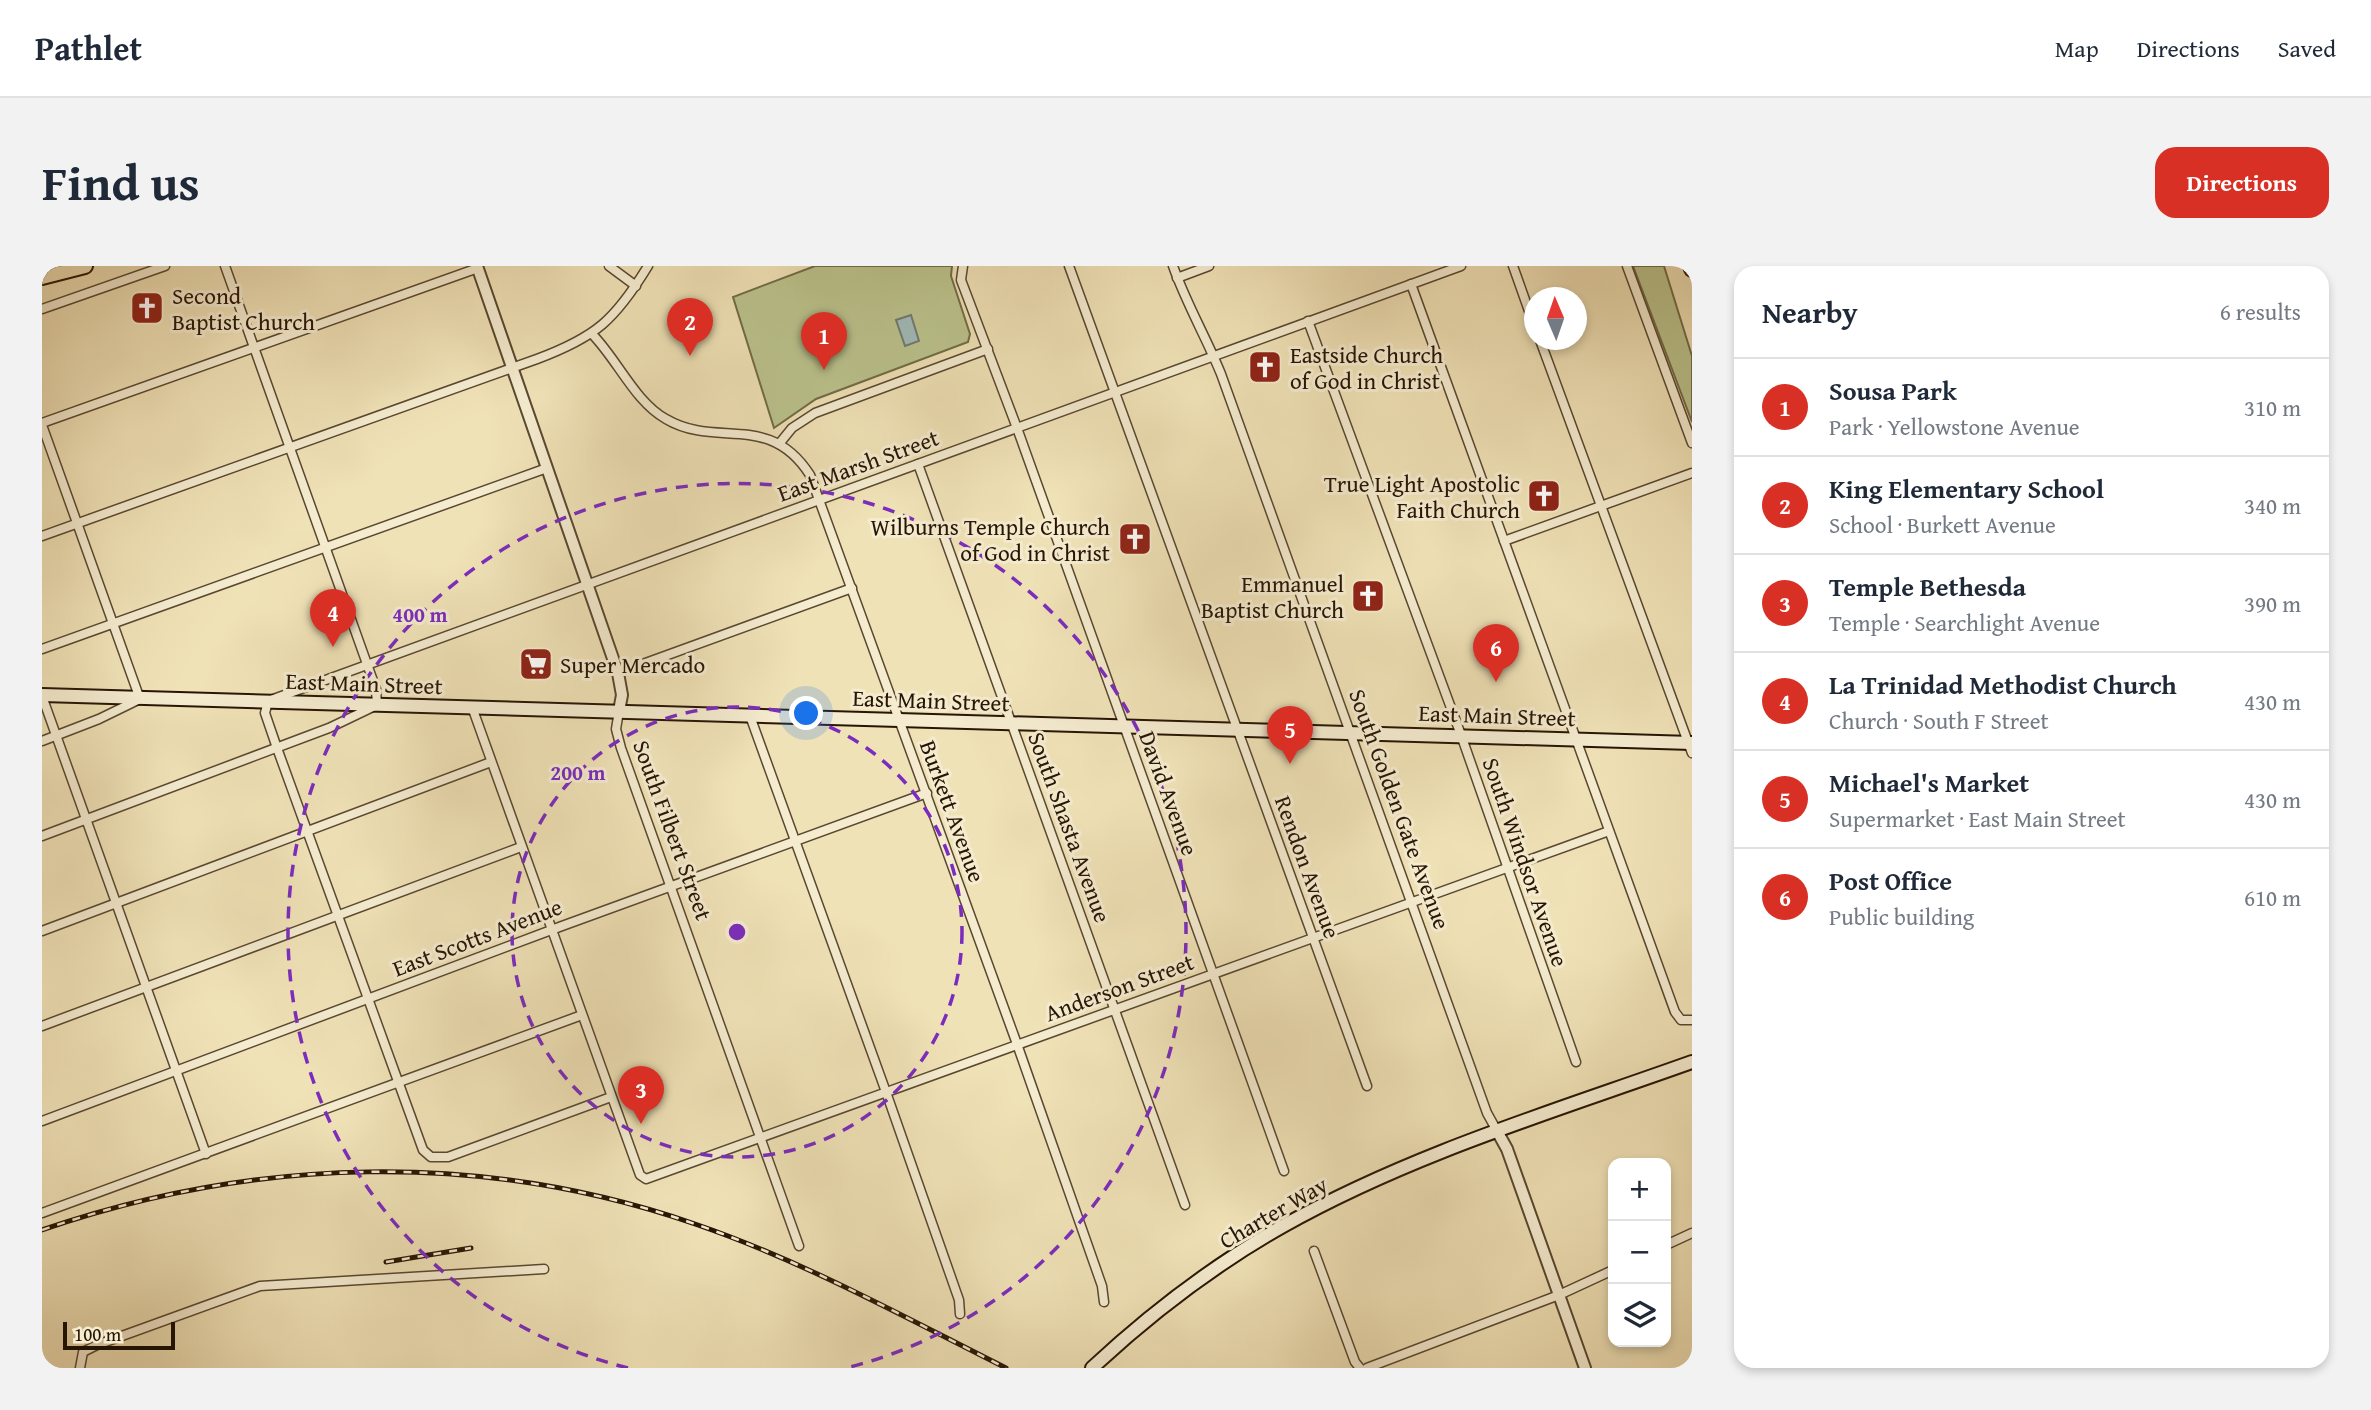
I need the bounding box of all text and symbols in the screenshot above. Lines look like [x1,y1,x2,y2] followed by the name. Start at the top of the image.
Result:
[35,24,142,72] text: Pathlet
[2055,31,2099,66] text: Map
[2137,31,2240,66] text: Directions
[2278,31,2336,66] text: Saved
[42,146,200,218] text: Find us
[2155,147,2329,218] button: Directions
[172,279,315,338] place label: Second Baptist Church
[1524,287,1587,350] north arrow
[128,289,166,327] church icon: Second Baptist Church
[1762,290,1858,334] text: Nearby
[2220,295,2301,328] text: 6 results
[667,298,713,356] pin: 2
[801,312,847,370] pin: 1
[1290,338,1443,397] place label: Eastside Church of God in Christ
[1246,348,1284,386] church icon: Eastside Church of God in Christ
[1829,371,1957,410] text: Sousa Park
[1779,391,1791,424] text: 1
[2244,391,2301,424] text: 310 m
[1829,410,2080,443] text: Park · Yellowstone Avenue
[773,421,943,509] street label: East Marsh Street
[1324,467,1520,526] place label: True Light Apostolic Faith Church
[1829,469,2104,508] text: King Elementary School
[1525,477,1563,515] church icon: True Light Apostolic Faith Church
[1779,489,1791,522] text: 2
[2244,489,2301,522] text: 340 m
[1829,508,2056,541] text: School · Burkett Avenue
[871,510,1110,569] place label: Wilburns Temple Church of God in Christ
[1116,520,1154,558] church icon: Wilburns Temple Church of God in Christ
[1201,567,1344,626] place label: Emmanuel Baptist Church
[1829,567,2026,606] text: Temple Bethesda
[1349,577,1387,615] church icon: Emmanuel Baptist Church
[1779,587,1791,620] text: 3
[2244,587,2301,620] text: 390 m
[310,589,356,647] pin: 4
[392,599,448,630] text: 400 m
[1829,606,2100,639] text: Temple · Searchlight Avenue
[1473,624,1519,682] pin: 6
[517,645,555,683] supermarket icon: Super Mercado
[560,648,705,681] place label: Super Mercado
[285,664,443,702] street label: East Main Street
[1829,665,2177,704] text: La Trinidad Methodist Church
[852,681,1010,719] street label: East Main Street
[1341,684,1459,934] street label: South Golden Gate Avenue
[1779,685,1791,718] text: 4
[2244,685,2301,718] text: 430 m
[789,696,823,730] your location
[1418,696,1576,734] street label: East Main Street
[1829,704,2049,737] text: Church · South F Street
[1267,706,1313,764] pin: 5
[1131,726,1207,860] street label: David Avenue
[1020,727,1120,927] street label: South Shasta Avenue
[625,735,721,925] street label: South Filbert Street
[912,735,994,887] street label: Burkett Avenue
[1475,753,1577,971] street label: South Windsor Avenue
[550,757,606,788] text: 200 m
[1829,763,2029,802] text: Michael's Market
[1779,783,1791,816] text: 5
[2244,783,2301,816] text: 430 m
[1267,791,1349,943] street label: Rendon Avenue
[1829,802,2126,835] text: Supermarket · East Main Street
[1829,861,1952,900] text: Post Office
[1779,881,1791,914] text: 6
[2244,881,2301,914] text: 610 m
[387,890,567,984] street label: East Scotts Avenue
[1829,900,1974,933] text: Public building
[725,920,749,944] centre of rings
[1040,945,1198,1029] street label: Anderson Street
[618,1066,664,1124] pin: 3
[1608,1158,1671,1347] map controls
[1608,1158,1671,1221] button: +
[1213,1167,1334,1256] street label: Charter Way
[1608,1221,1671,1284] button: −
[1608,1284,1671,1347] button: layers
[63,1319,175,1351] scale bar
[74,1320,121,1348] text: 100 m

